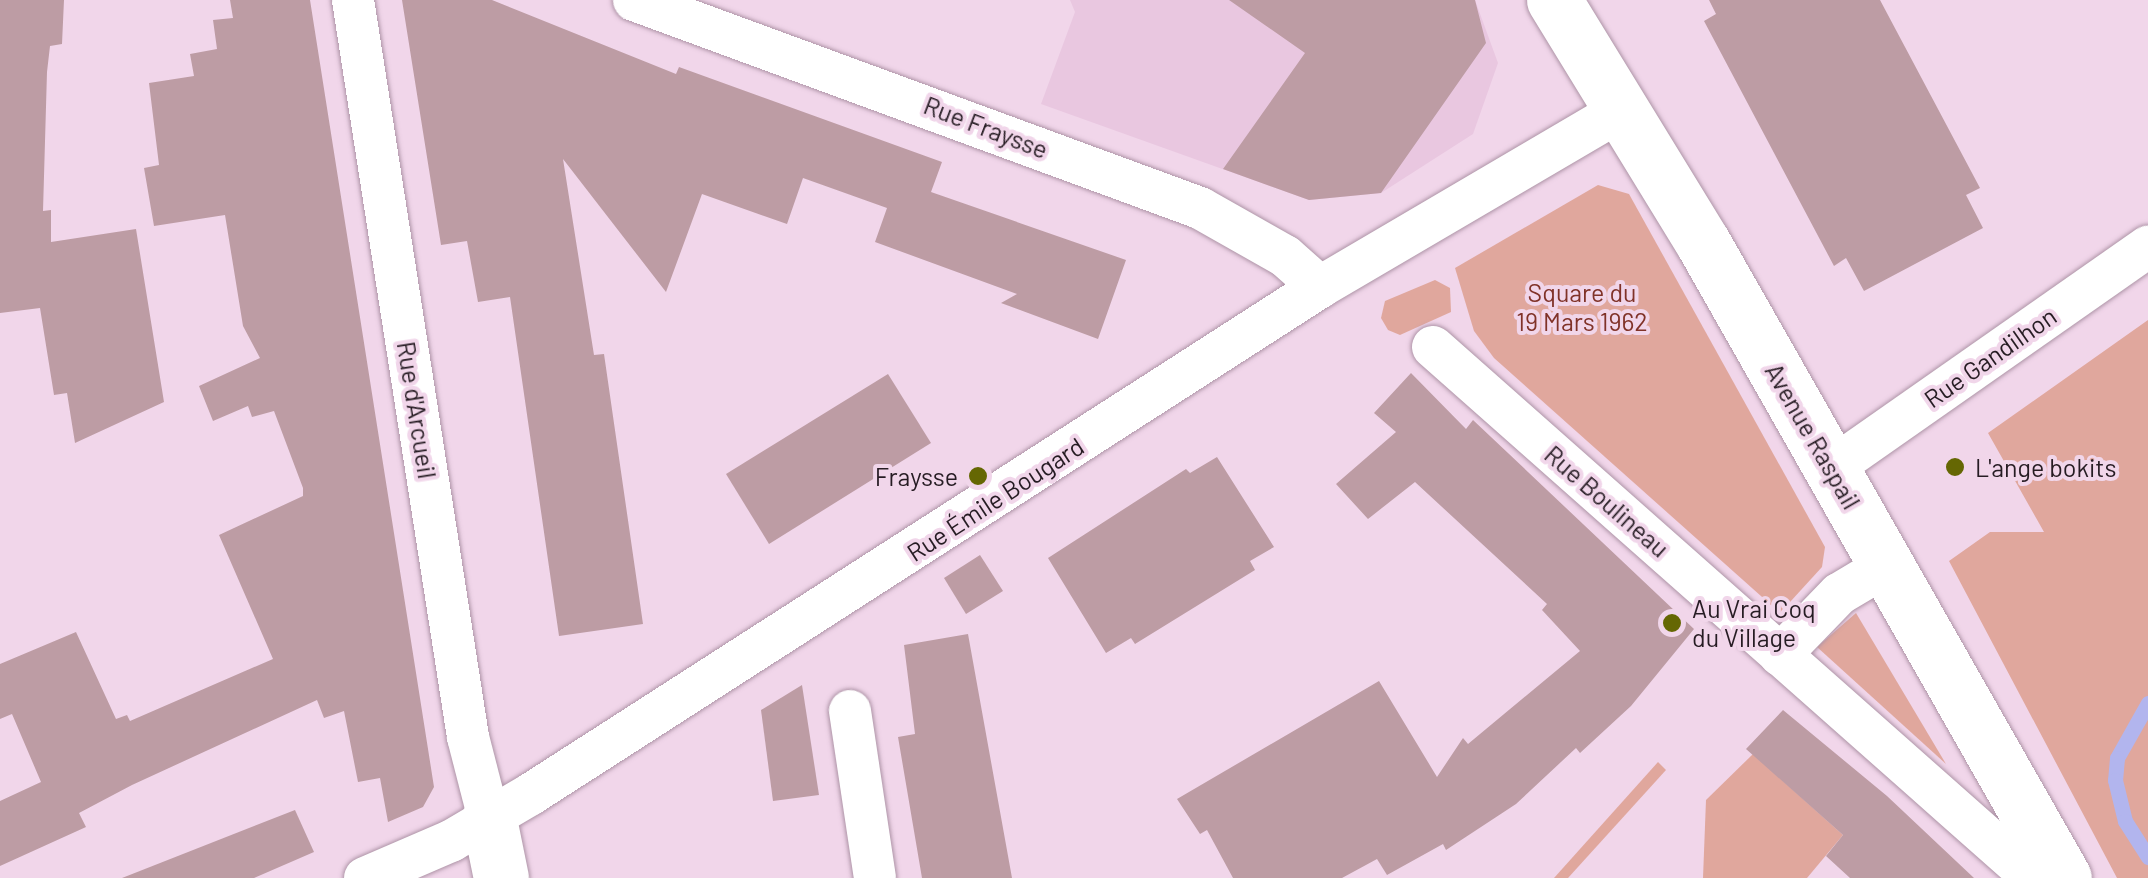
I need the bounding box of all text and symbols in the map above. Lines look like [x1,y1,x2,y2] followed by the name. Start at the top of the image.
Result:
[920,90,1052,164] street label: Rue Fraysse
[1516,278,1648,337] park label: Square du 19 Mars 1962
[1918,300,2062,414] street label: Rue Gandilhon
[391,339,443,481] street label: Rue d'Arcueil
[1759,358,1867,514] street label: Avenue Raspail
[901,431,1089,567] street label: Rue Émile Bougard
[1539,439,1675,563] street label: Rue Boulineau
[1975,452,2116,482] place label: L'ange bokits
[1944,456,1966,478] marker: L'ange bokits
[875,461,958,491] place label: Fraysse
[967,465,989,487] marker: Fraysse
[1692,594,1816,653] place label: Au Vrai Coq du Village
[1661,612,1683,634] marker: Au Vrai Coq du Village

